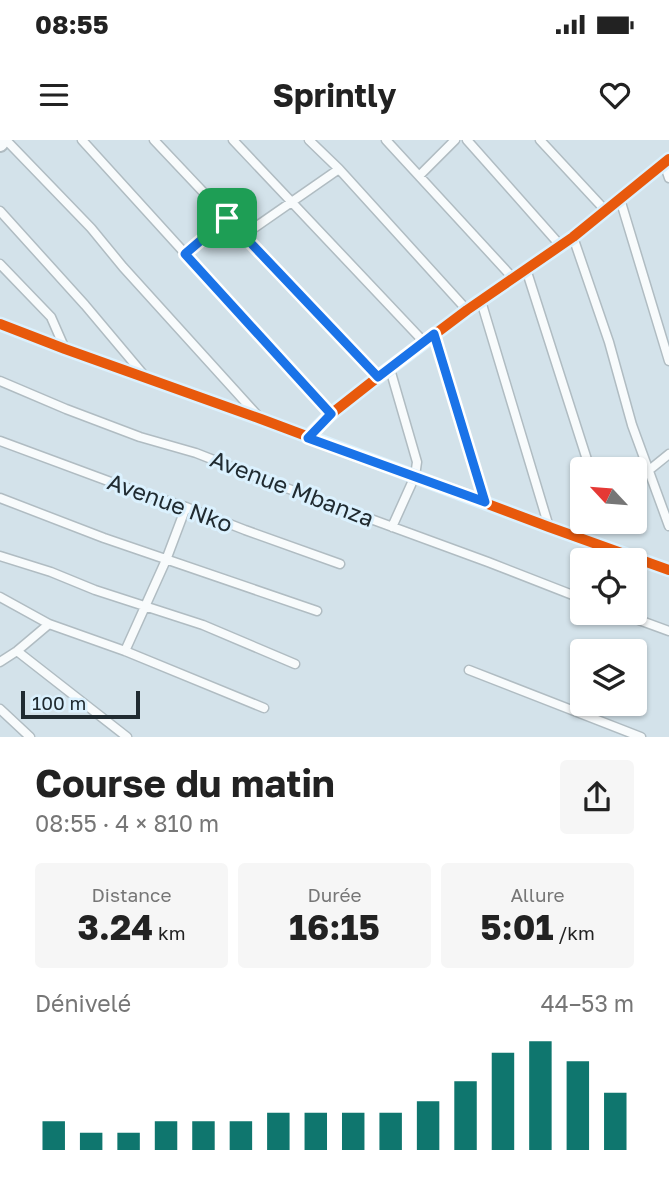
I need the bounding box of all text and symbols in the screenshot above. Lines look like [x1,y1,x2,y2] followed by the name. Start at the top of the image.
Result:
[35,9,109,40] text: 08:55
[35,76,73,114] icon: menu
[273,76,396,114] text: Sprintly
[596,76,634,114] icon: heart
[197,188,257,248] pin
[208,199,246,237] icon: arrive
[207,444,378,532] street label: Avenue Mbanza
[570,457,648,534] north arrow
[570,457,647,716] map controls
[104,467,237,538] street label: Avenue Nko
[570,548,647,625] button: locate
[570,639,647,716] button: layers
[21,688,140,720] scale bar
[32,691,86,714] text: 100 m
[35,760,335,805] text: Course du matin
[560,760,634,834] button: share
[35,809,219,837] text: 08:55 · 4 × 810 m
[92,883,171,906] text: Distance
[307,883,362,906] text: Durée
[510,883,565,906] text: Allure
[77,906,153,948] text: 3.24
[289,906,380,948] text: 16:15
[480,906,553,948] text: 5:01
[153,921,186,944] text: km
[553,921,595,944] text: /km
[35,989,131,1017] text: Dénivelé
[541,989,634,1017] text: 44–53 m

